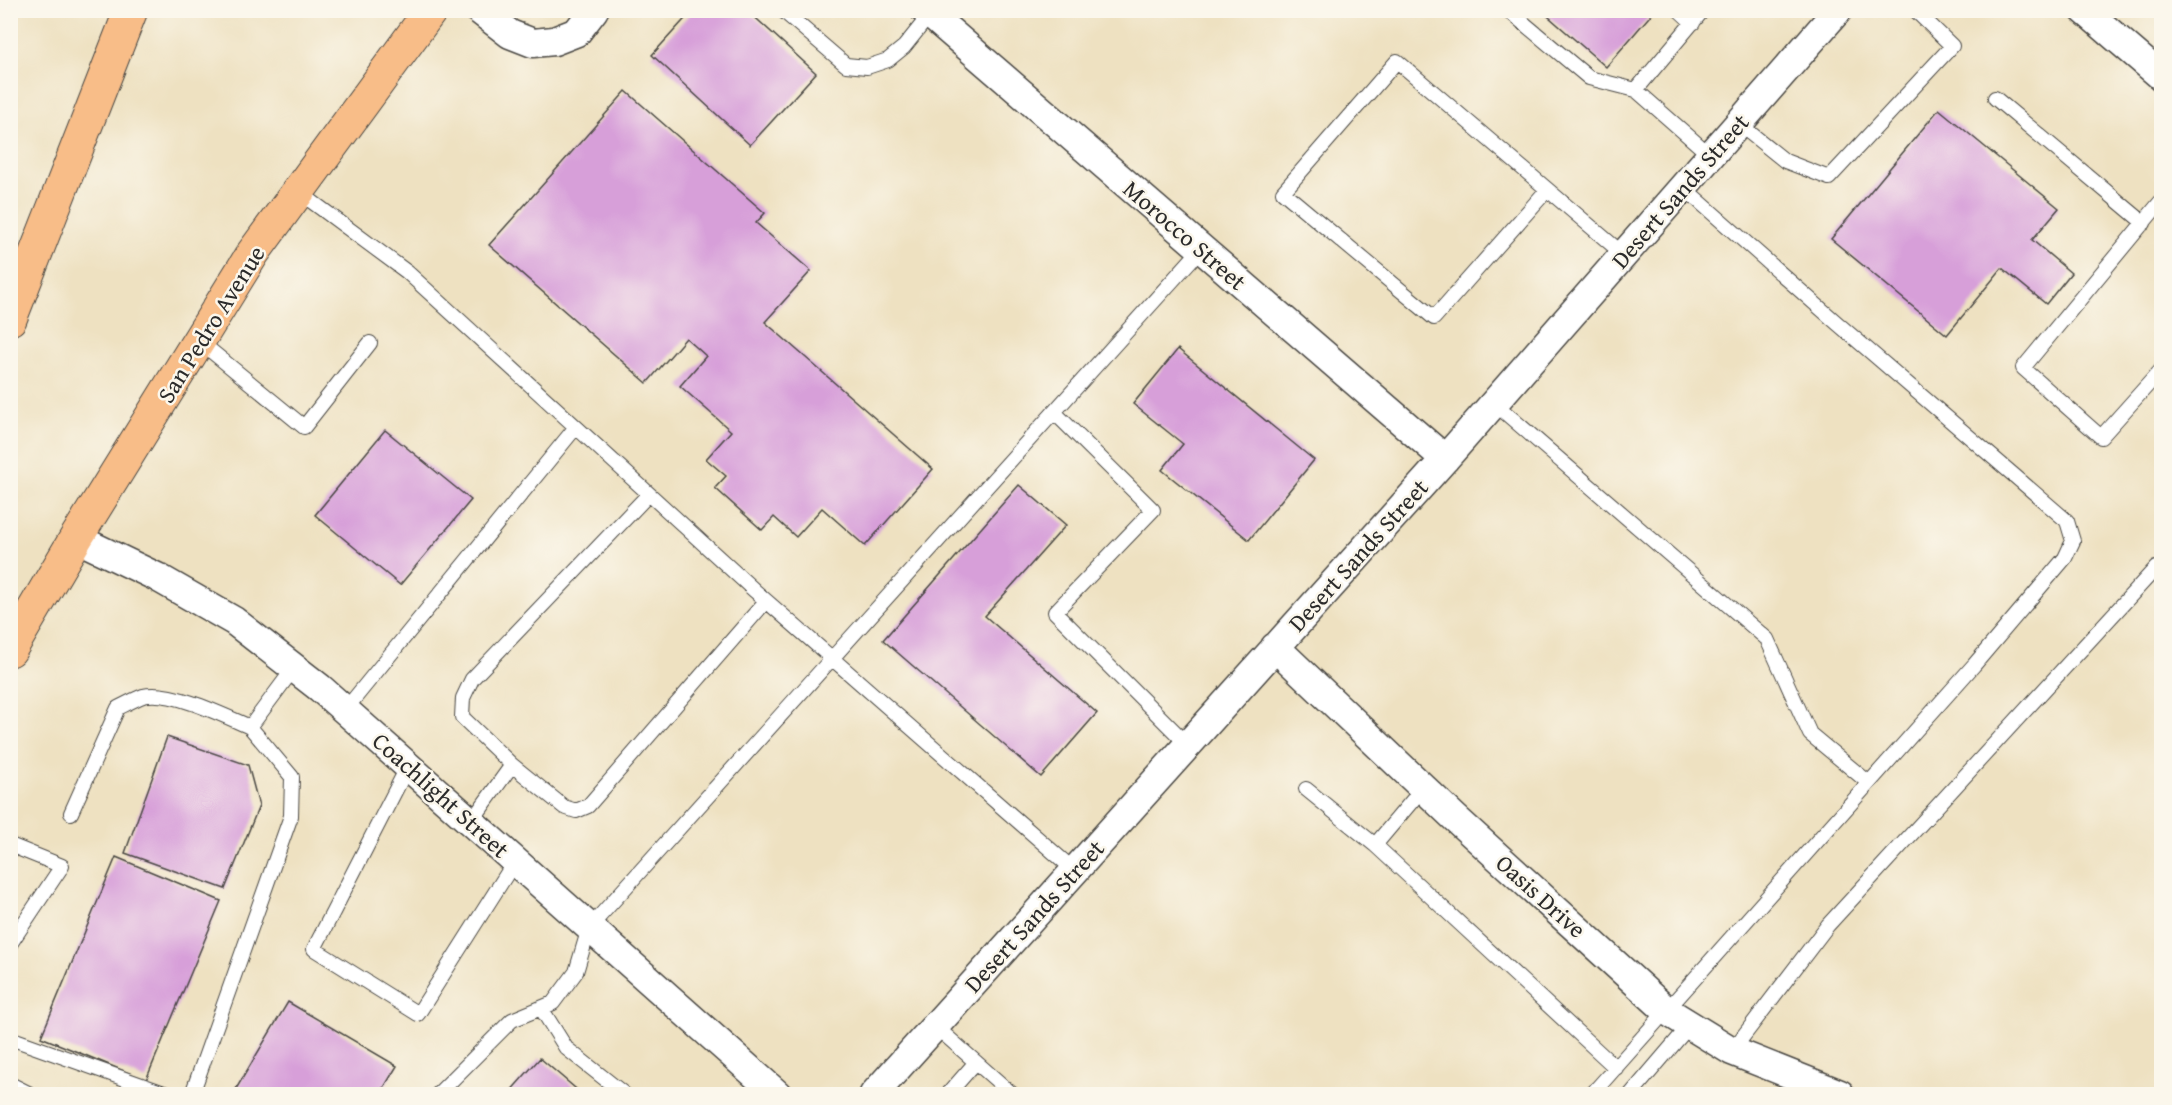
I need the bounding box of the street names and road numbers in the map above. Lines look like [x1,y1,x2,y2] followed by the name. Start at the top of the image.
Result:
[1603,105,1758,276] street label: Desert Sands Street
[1116,172,1255,299] street label: Morocco Street
[149,239,273,409] street label: San Pedro Avenue
[1280,470,1437,639] street label: Desert Sands Street
[365,724,518,866] street label: Coachlight Street
[956,831,1113,1000] street label: Desert Sands Street
[1488,846,1594,946] street label: Oasis Drive

